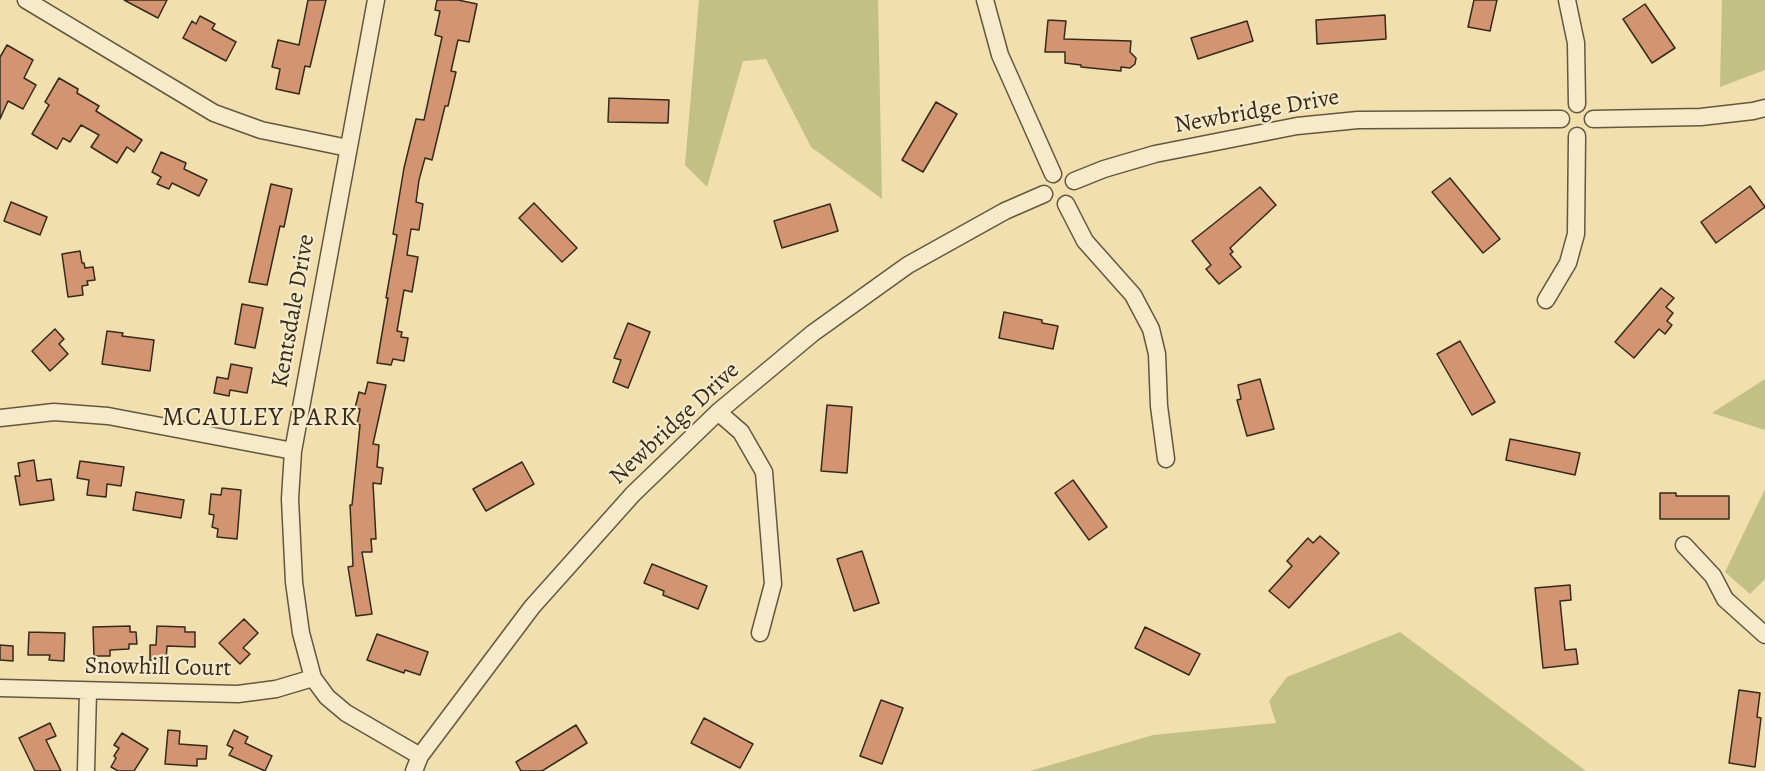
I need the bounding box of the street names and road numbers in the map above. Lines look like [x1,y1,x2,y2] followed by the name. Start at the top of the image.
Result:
[1172,83,1342,141] street label: Newbridge Drive
[266,232,322,390] street label: Kentsdale Drive
[604,357,746,491] street label: Newbridge Drive
[84,652,232,684] street label: Snowhill Court

